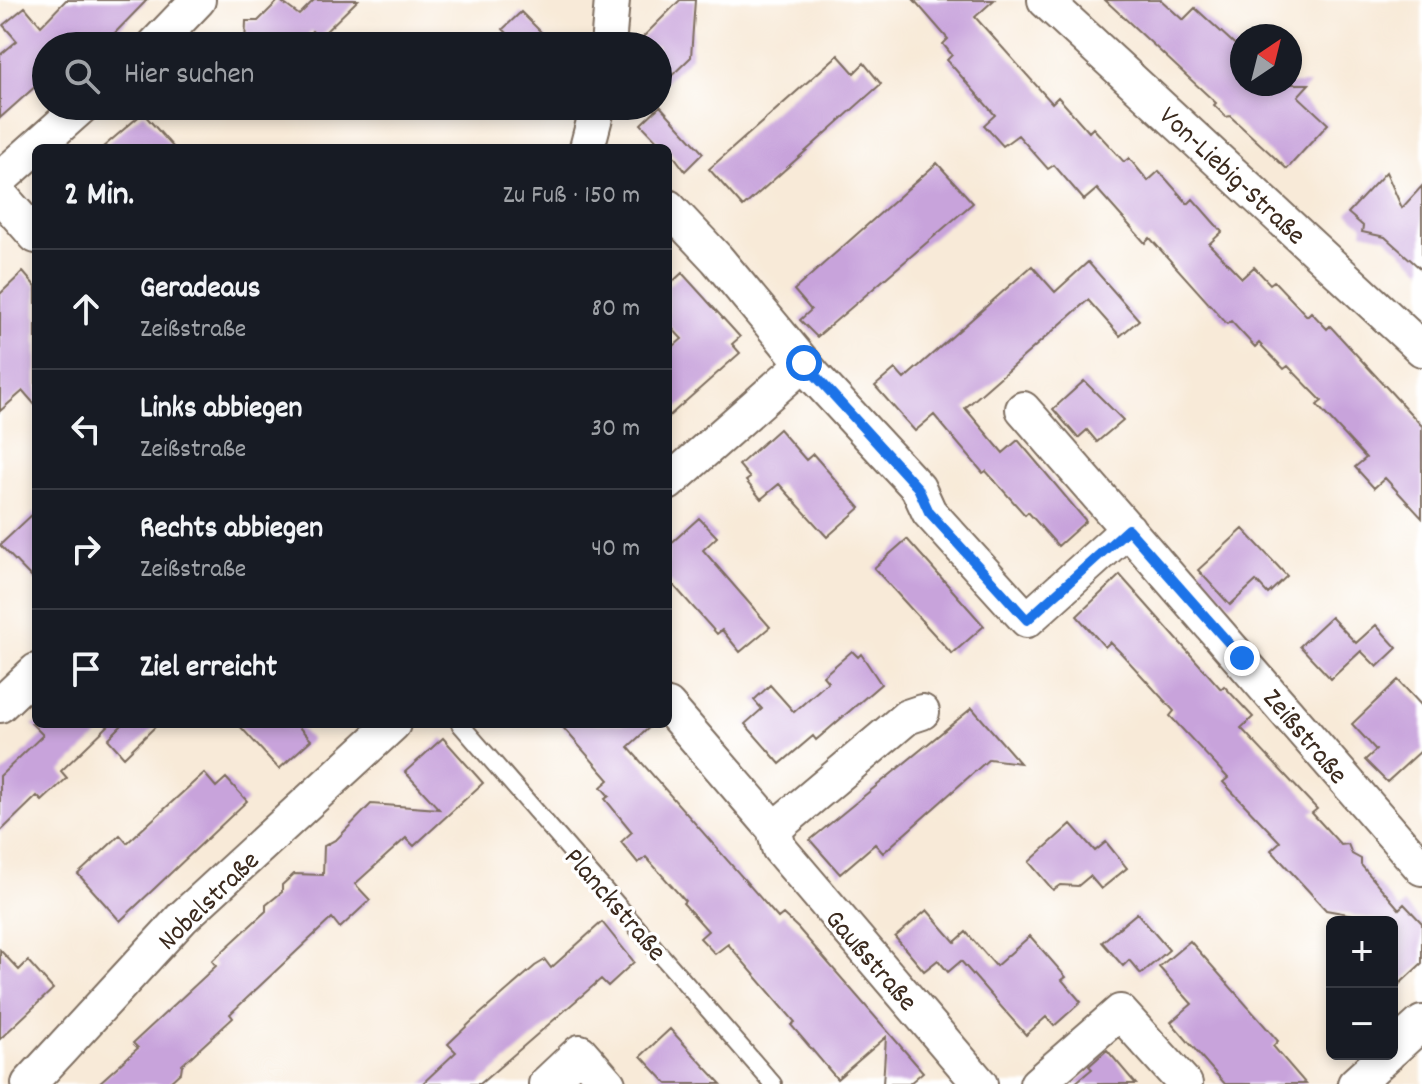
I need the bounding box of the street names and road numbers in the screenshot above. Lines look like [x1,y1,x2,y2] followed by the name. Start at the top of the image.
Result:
[1148,99,1313,256] street label: Von-Liebig-Straße
[1251,682,1355,795] street label: Zeißstraße
[552,841,674,972] street label: Planckstraße
[150,844,271,962] street label: Nobelstraße
[813,902,925,1022] street label: Gaußstraße

